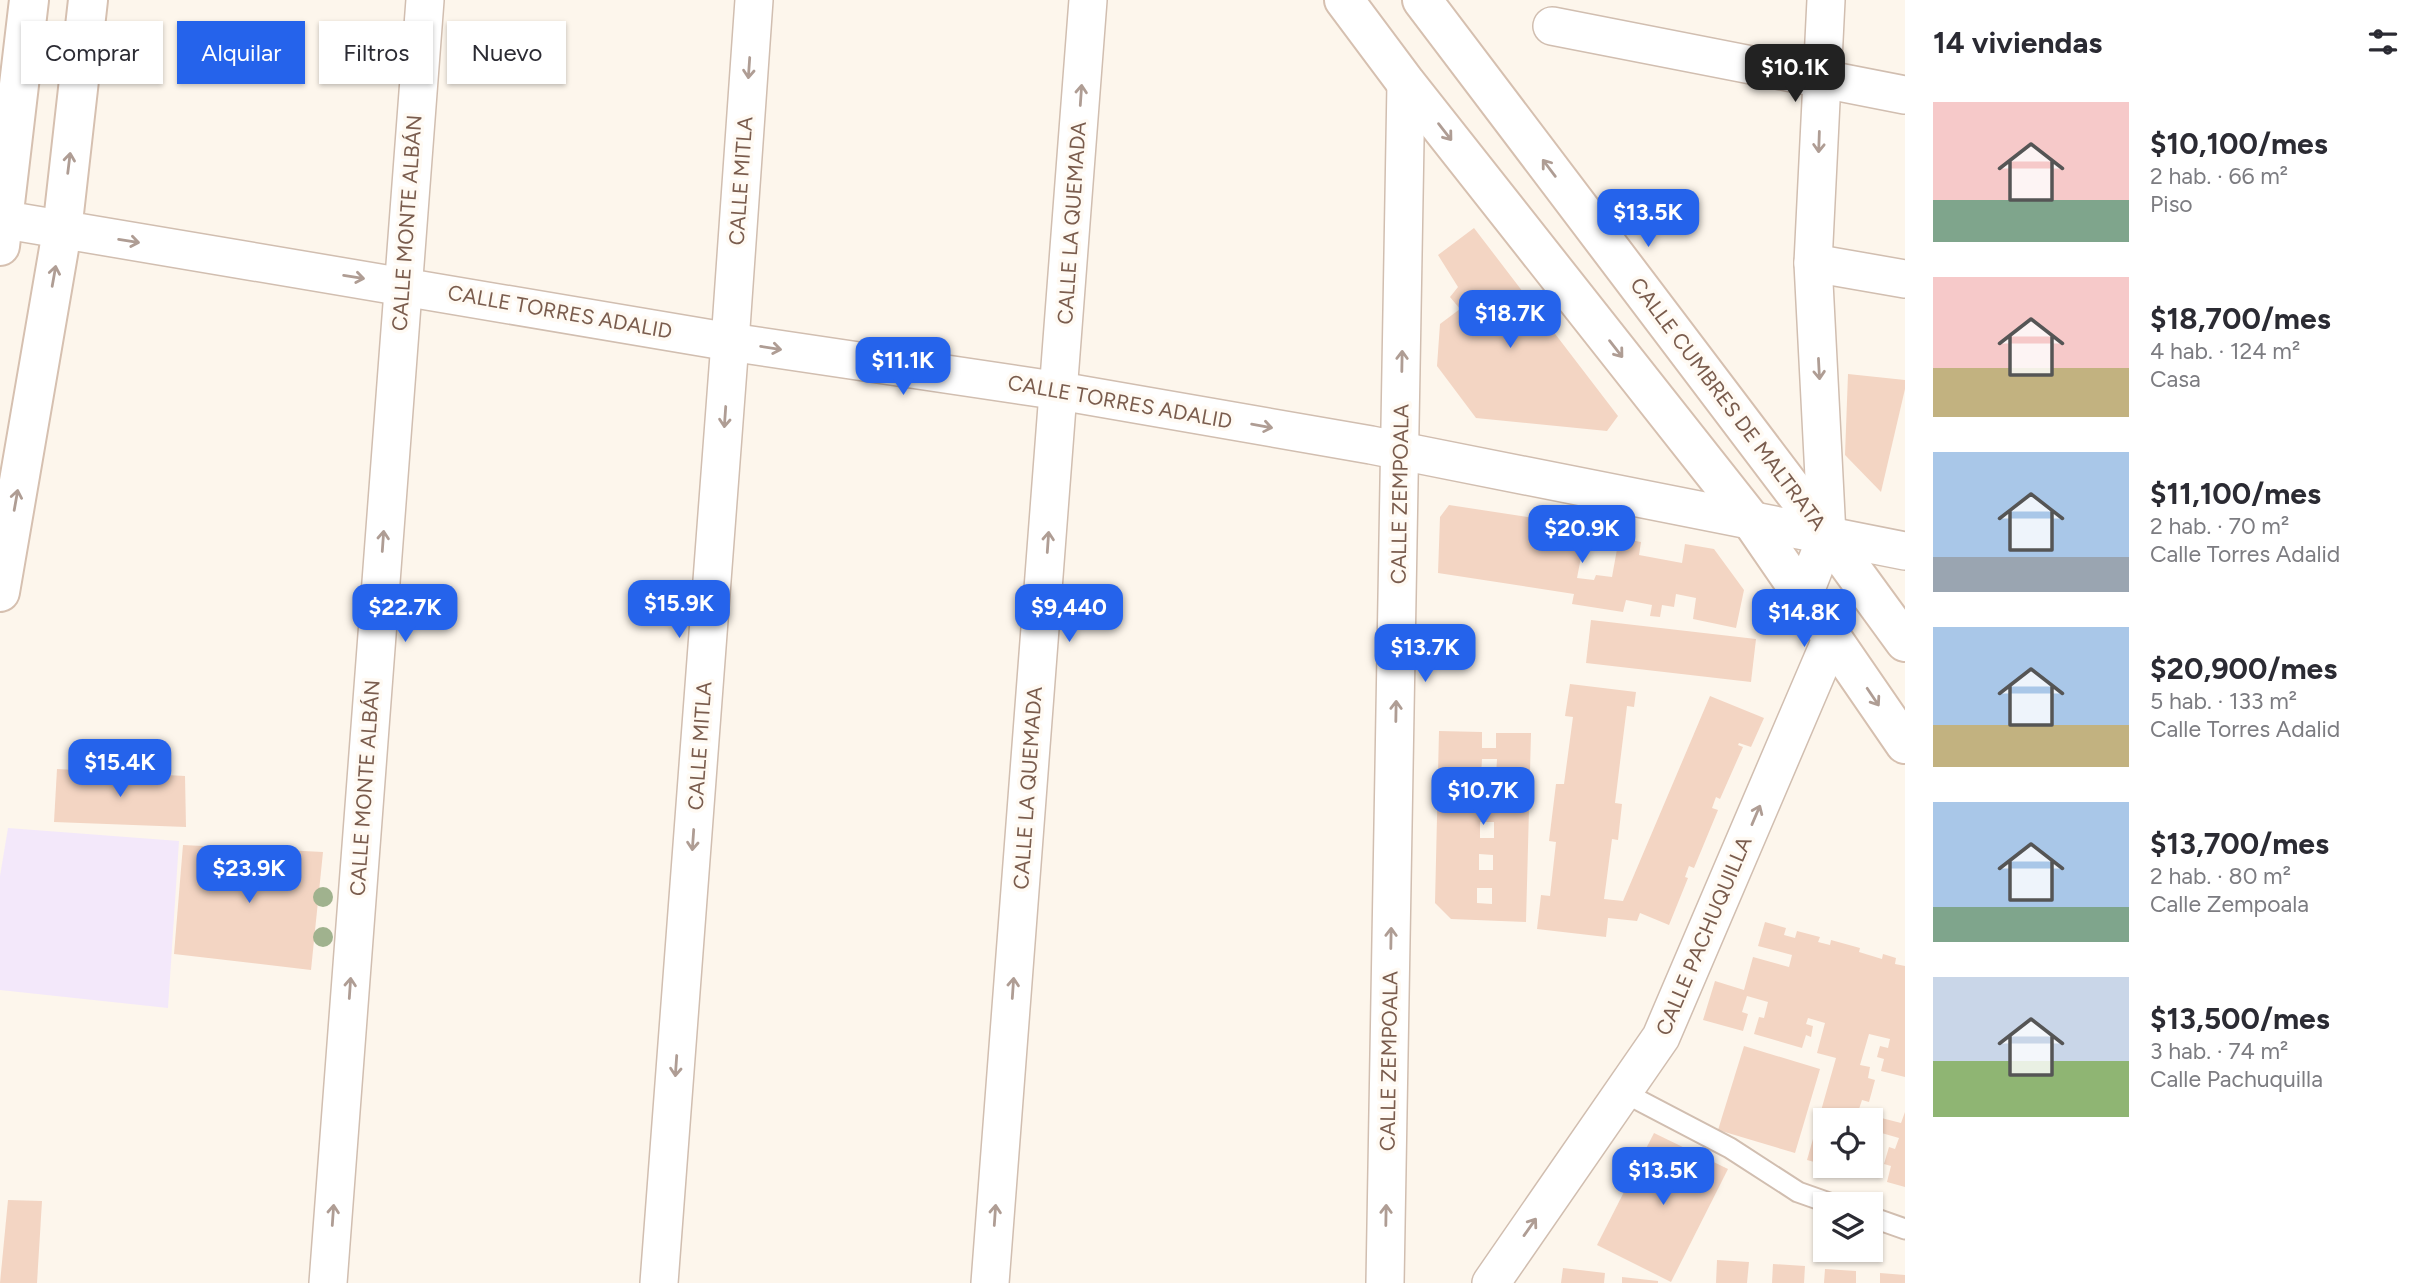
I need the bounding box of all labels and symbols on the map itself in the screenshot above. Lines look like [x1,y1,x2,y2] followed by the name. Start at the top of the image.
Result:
[1738,44,1852,104] pin: $10.1K
[742,56,755,79] one-way arrow
[1075,84,1088,107] one-way arrow
[386,114,427,332] street label: CALLE MONTE ALBÁN
[724,116,757,246] street label: CALLE MITLA
[1052,121,1091,325] street label: CALLE LA QUEMADA
[1437,122,1452,141] one-way arrow
[1812,130,1825,153] one-way arrow
[63,152,76,175] one-way arrow
[1542,159,1557,178] one-way arrow
[1591,190,1705,249] pin: $13.5K
[117,235,140,248] one-way arrow
[48,265,61,288] one-way arrow
[342,271,365,284] one-way arrow
[1625,273,1832,535] street label: CALLE CUMBRES DE MALTRATA
[446,279,674,344] street label: CALLE TORRES ADALID
[1453,290,1567,350] pin: $18.7K
[846,338,960,397] pin: $11.1K
[1608,339,1623,358] one-way arrow
[759,342,782,355] one-way arrow
[1395,350,1409,373] one-way arrow
[1812,357,1825,380] one-way arrow
[1006,369,1234,434] street label: CALLE TORRES ADALID
[1385,404,1414,584] street label: CALLE ZEMPOALA
[718,405,731,428] one-way arrow
[1250,420,1273,433] one-way arrow
[10,489,23,512] one-way arrow
[1525,505,1639,565] pin: $20.9K
[377,531,390,553] one-way arrow
[1042,531,1055,553] one-way arrow
[622,580,736,640] pin: $15.9K
[348,584,462,644] pin: $22.7K
[1012,584,1126,644] pin: $9,440
[1747,590,1861,649] pin: $14.8K
[1368,624,1482,684] pin: $13.7K
[344,679,385,897] street label: CALLE MONTE ALBÁN
[683,681,716,811] street label: CALLE MITLA
[1008,686,1047,890] street label: CALLE LA QUEMADA
[1866,687,1880,706] one-way arrow
[1389,700,1402,723] one-way arrow
[63,740,177,799] pin: $15.4K
[1426,768,1540,827] pin: $10.7K
[1750,805,1763,826] one-way arrow
[686,828,699,850] one-way arrow
[1650,833,1757,1039] street label: CALLE PACHUQUILLA
[192,846,306,905] pin: $23.9K
[1385,927,1398,950] one-way arrow
[1374,971,1403,1151] street label: CALLE ZEMPOALA
[344,977,357,1000] one-way arrow
[1007,977,1020,1000] one-way arrow
[669,1055,682,1077] one-way arrow
[1606,1148,1720,1207] pin: $13.5K
[327,1204,340,1227] one-way arrow
[989,1204,1002,1227] one-way arrow
[1380,1204,1393,1227] one-way arrow
[1523,1218,1537,1237] one-way arrow

